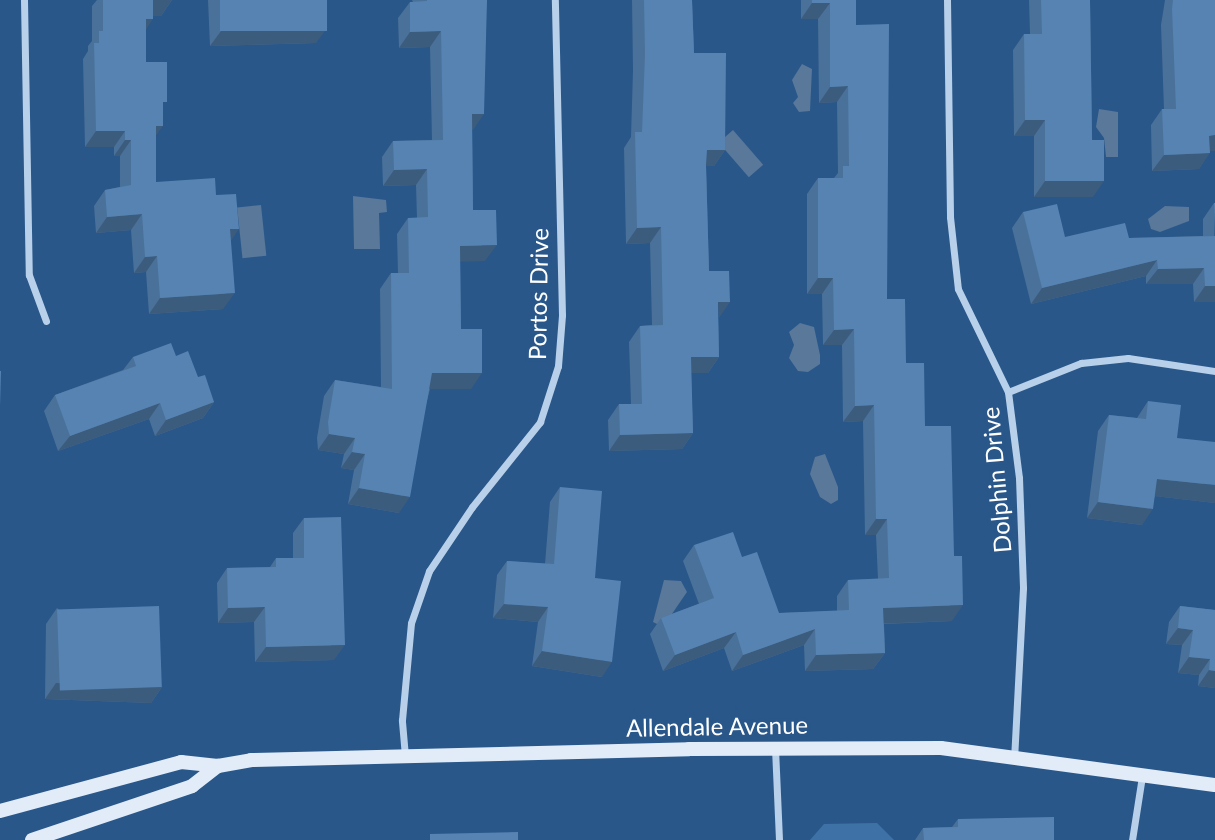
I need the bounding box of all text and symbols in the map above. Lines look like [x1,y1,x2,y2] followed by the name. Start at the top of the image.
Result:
[522,228,554,360] street label: Portos Drive
[975,406,1017,554] street label: Dolphin Drive
[625,710,809,742] street label: Allendale Avenue

